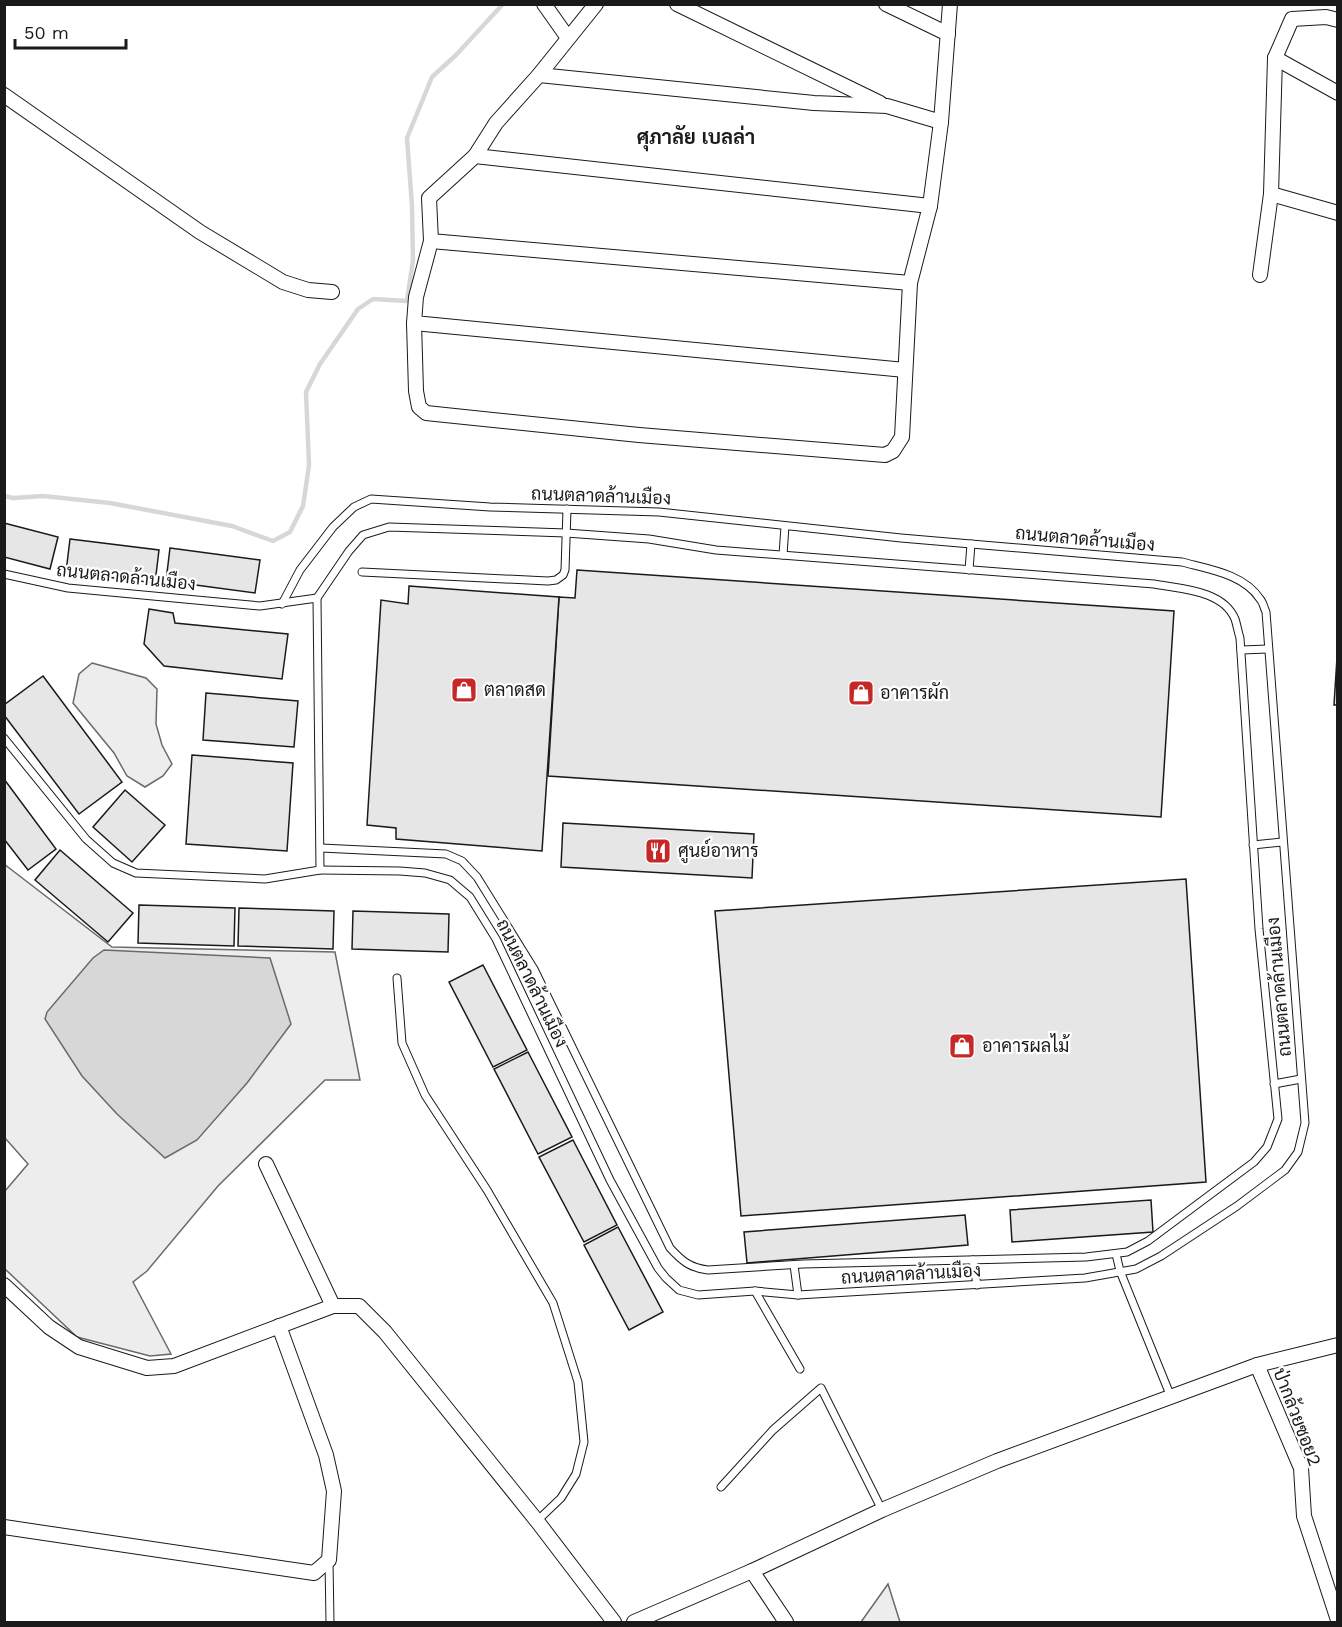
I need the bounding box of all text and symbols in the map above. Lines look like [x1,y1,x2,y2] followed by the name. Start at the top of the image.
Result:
[15,12,126,50] scale bar
[24,22,69,43] text: 50 m
[637,124,755,152] district label: ศุภาลัย เบลล่า
[531,482,671,508] street label: ถนนตลาดล้านเมือง
[1014,521,1156,555] street label: ถนนตลาดล้านเมือง
[55,558,197,594] street label: ถนนตลาดล้านเมือง
[449,675,479,705] shop icon: ตลาดสด
[846,678,876,708] shop icon: อาคารผัก
[484,679,546,700] place label: ตลาดสด
[880,682,949,703] place label: อาคารผัก
[643,836,673,866] restaurant icon: ศูนย์อาหาร
[678,838,759,864] place label: ศูนย์อาหาร
[492,915,574,1050] street label: ถนนตลาดล้านเมือง
[1261,916,1295,1058] street label: ถนนตลาดล้านเมือง
[947,1031,977,1061] shop icon: อาคารผลไม้
[982,1033,1070,1056] place label: อาคารผลไม้
[840,1258,982,1288] street label: ถนนตลาดล้านเมือง
[1269,1364,1327,1469] street label: ป่ากล้วยซอย2

